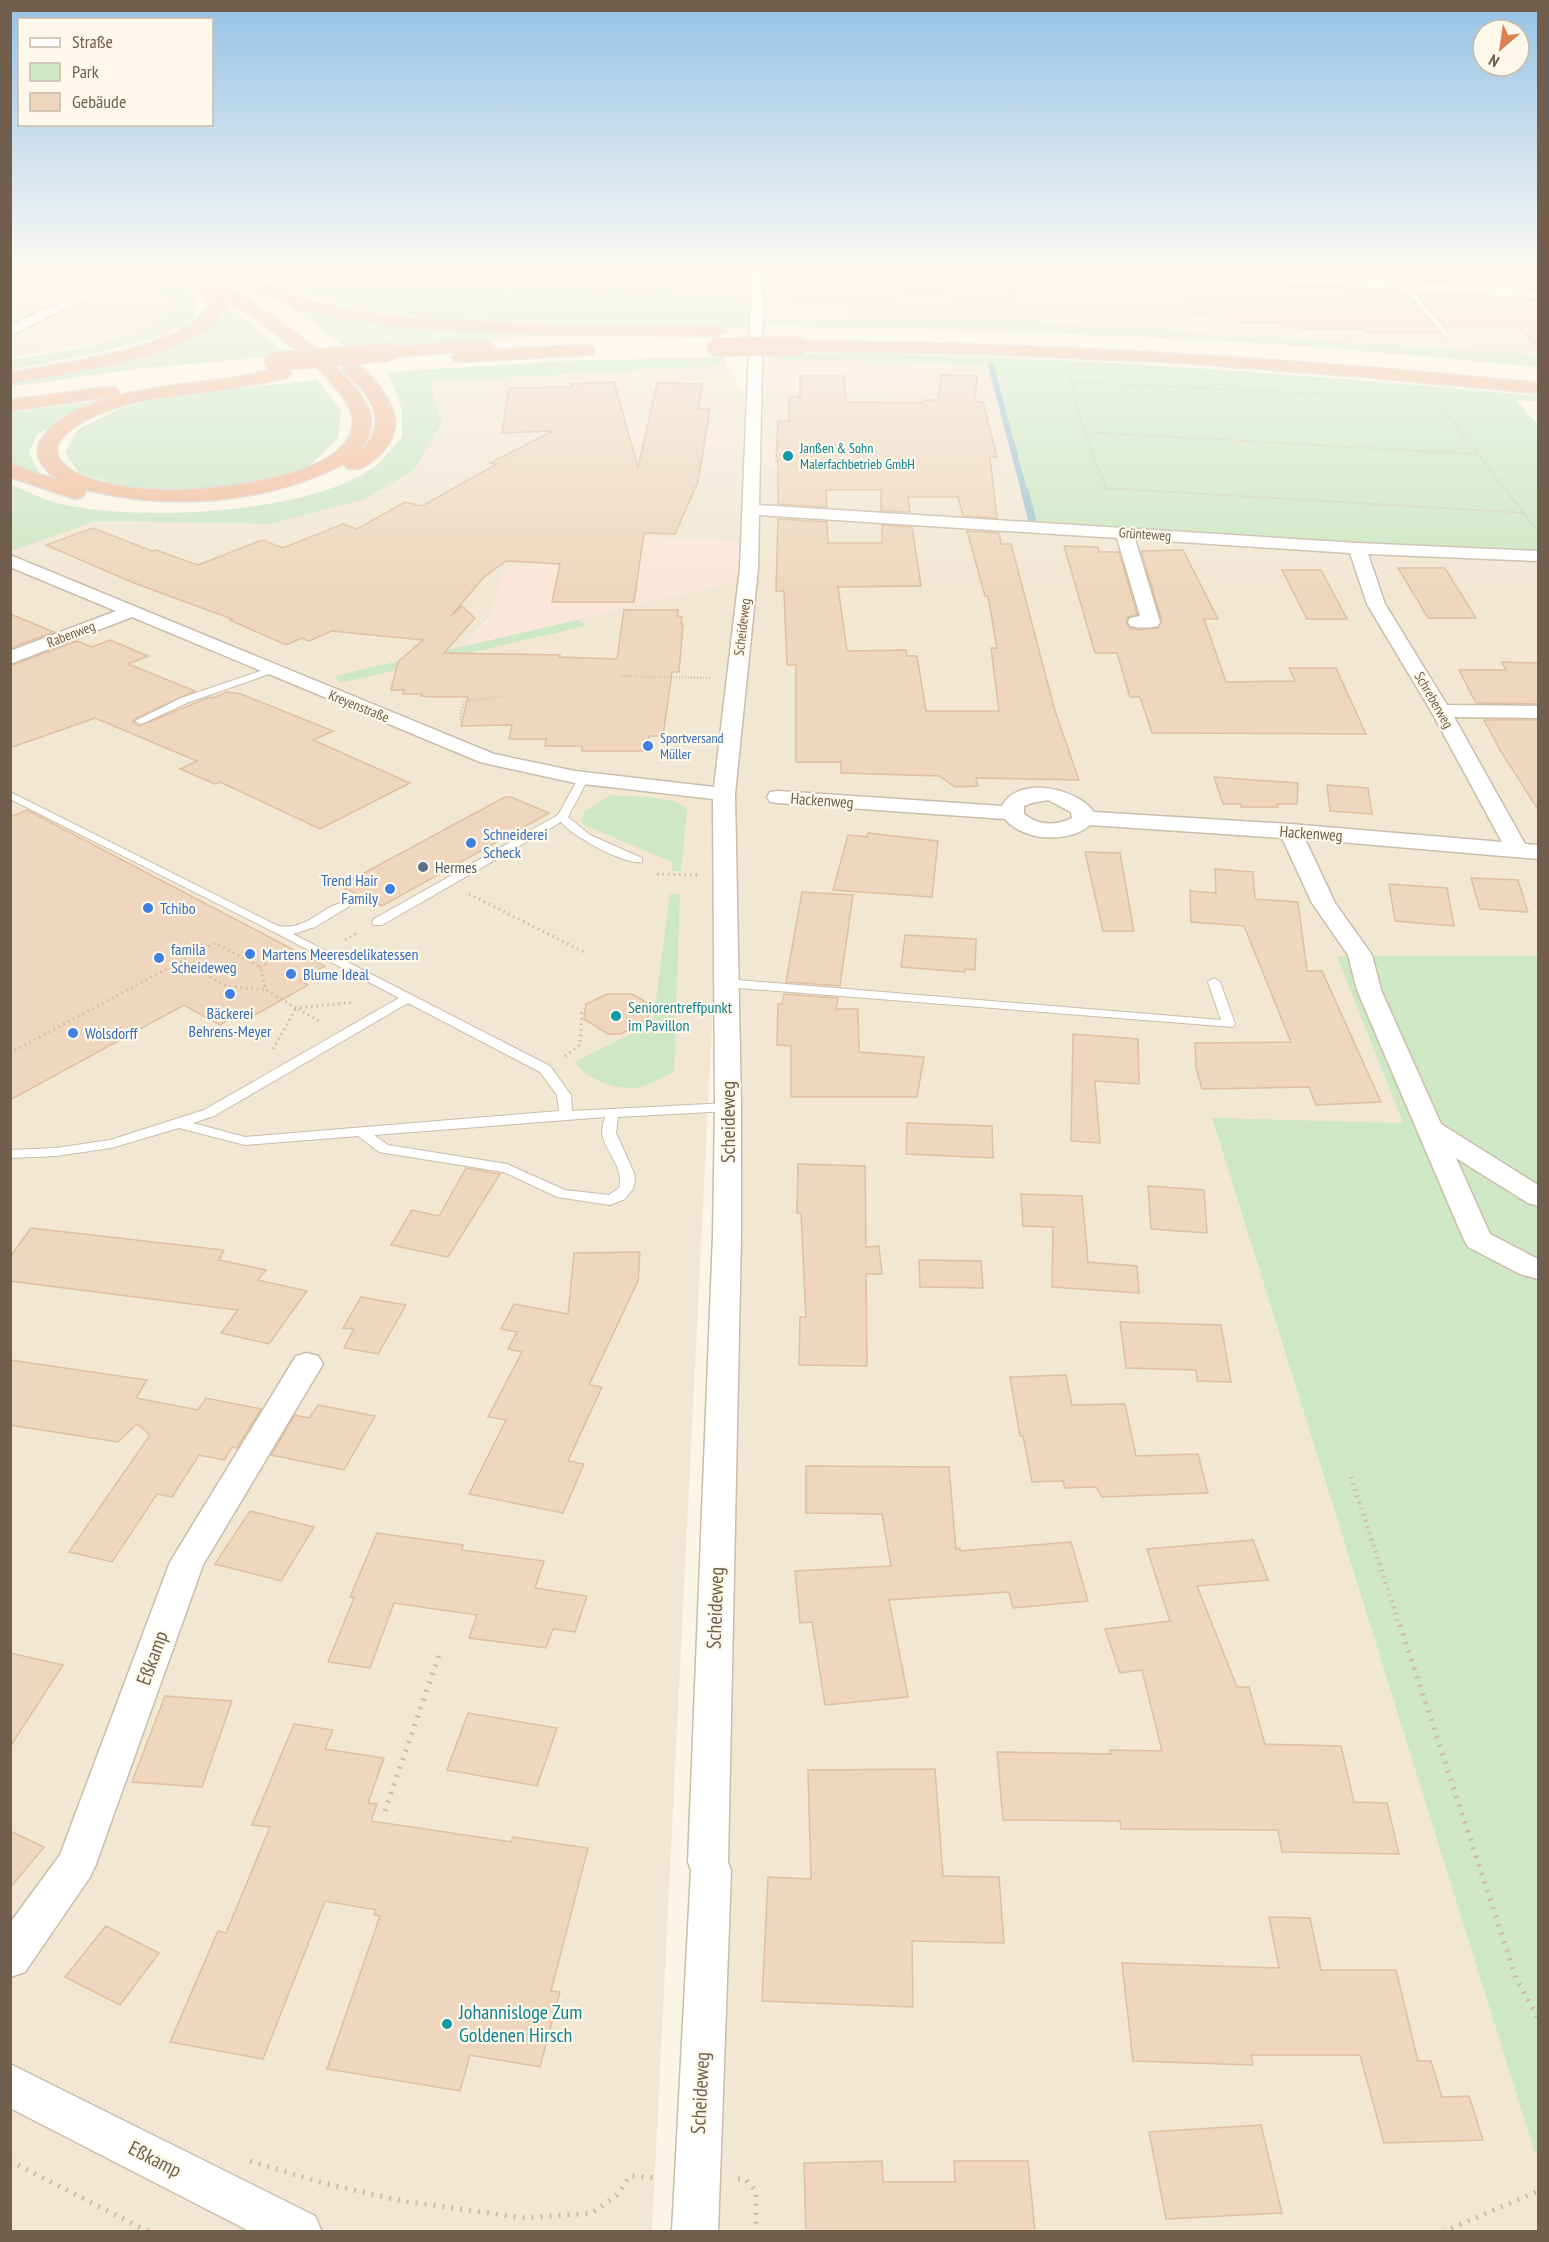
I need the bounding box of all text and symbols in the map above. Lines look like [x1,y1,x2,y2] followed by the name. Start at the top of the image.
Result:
[18,18,213,126] legend
[1471,18,1531,78] north arrow
[72,30,113,53] text: Straße
[1485,50,1502,72] text: N
[72,60,99,83] text: Park
[72,90,126,113] text: Gebäude
[799,439,915,473] place label: Janßen & Sohn Malerfachbetrieb GmbH
[781,449,795,463] marker: Janßen & Sohn Malerfachbetrieb GmbH
[1118,523,1172,545] street label: Grünteweg
[730,597,754,657] street label: Scheideweg
[44,617,98,651] street label: Rabenweg
[1411,669,1457,731] street label: Schreberweg
[326,686,392,726] street label: Kreyenstraße
[660,729,724,763] place label: Sportversand Müller
[641,739,655,753] marker: Sportversand Müller
[790,788,854,812] street label: Hackenweg
[1279,821,1343,845] street label: Hackenweg
[483,824,548,862] place label: Schneiderei Scheck
[464,836,478,850] marker: Schneiderei Scheck
[435,857,477,877] place label: Hermes
[416,860,430,874] marker: Hermes
[321,870,379,908] place label: Trend Hair Family
[383,882,397,896] marker: Trend Hair Family
[160,898,196,918] place label: Tchibo
[141,901,155,915] marker: Tchibo
[171,939,237,977] place label: famila Scheideweg
[262,944,418,964] place label: Martens Meeresdelikatessen
[243,947,257,961] marker: Martens Meeresdelikatessen
[152,951,166,965] marker: famila Scheideweg
[303,964,369,984] place label: Blume Ideal
[284,967,298,981] marker: Blume Ideal
[223,987,237,1001] marker: Bäckerei Behrens-Meyer
[628,997,733,1035] place label: Seniorentreffpunkt im Pavillon
[189,1003,272,1041] place label: Bäckerei Behrens-Meyer
[609,1009,623,1023] marker: Seniorentreffpunkt im Pavillon
[85,1023,139,1043] place label: Wolsdorff
[66,1026,80,1040] marker: Wolsdorff
[715,1081,741,1163] street label: Scheideweg
[701,1566,729,1650] street label: Scheideweg
[130,1627,174,1689] street label: Eßkamp
[458,1999,582,2048] place label: Johannisloge Zum Goldenen Hirsch
[440,2017,454,2031] marker: Johannisloge Zum Goldenen Hirsch
[685,2051,715,2135] street label: Scheideweg
[124,2135,186,2183] street label: Eßkamp

